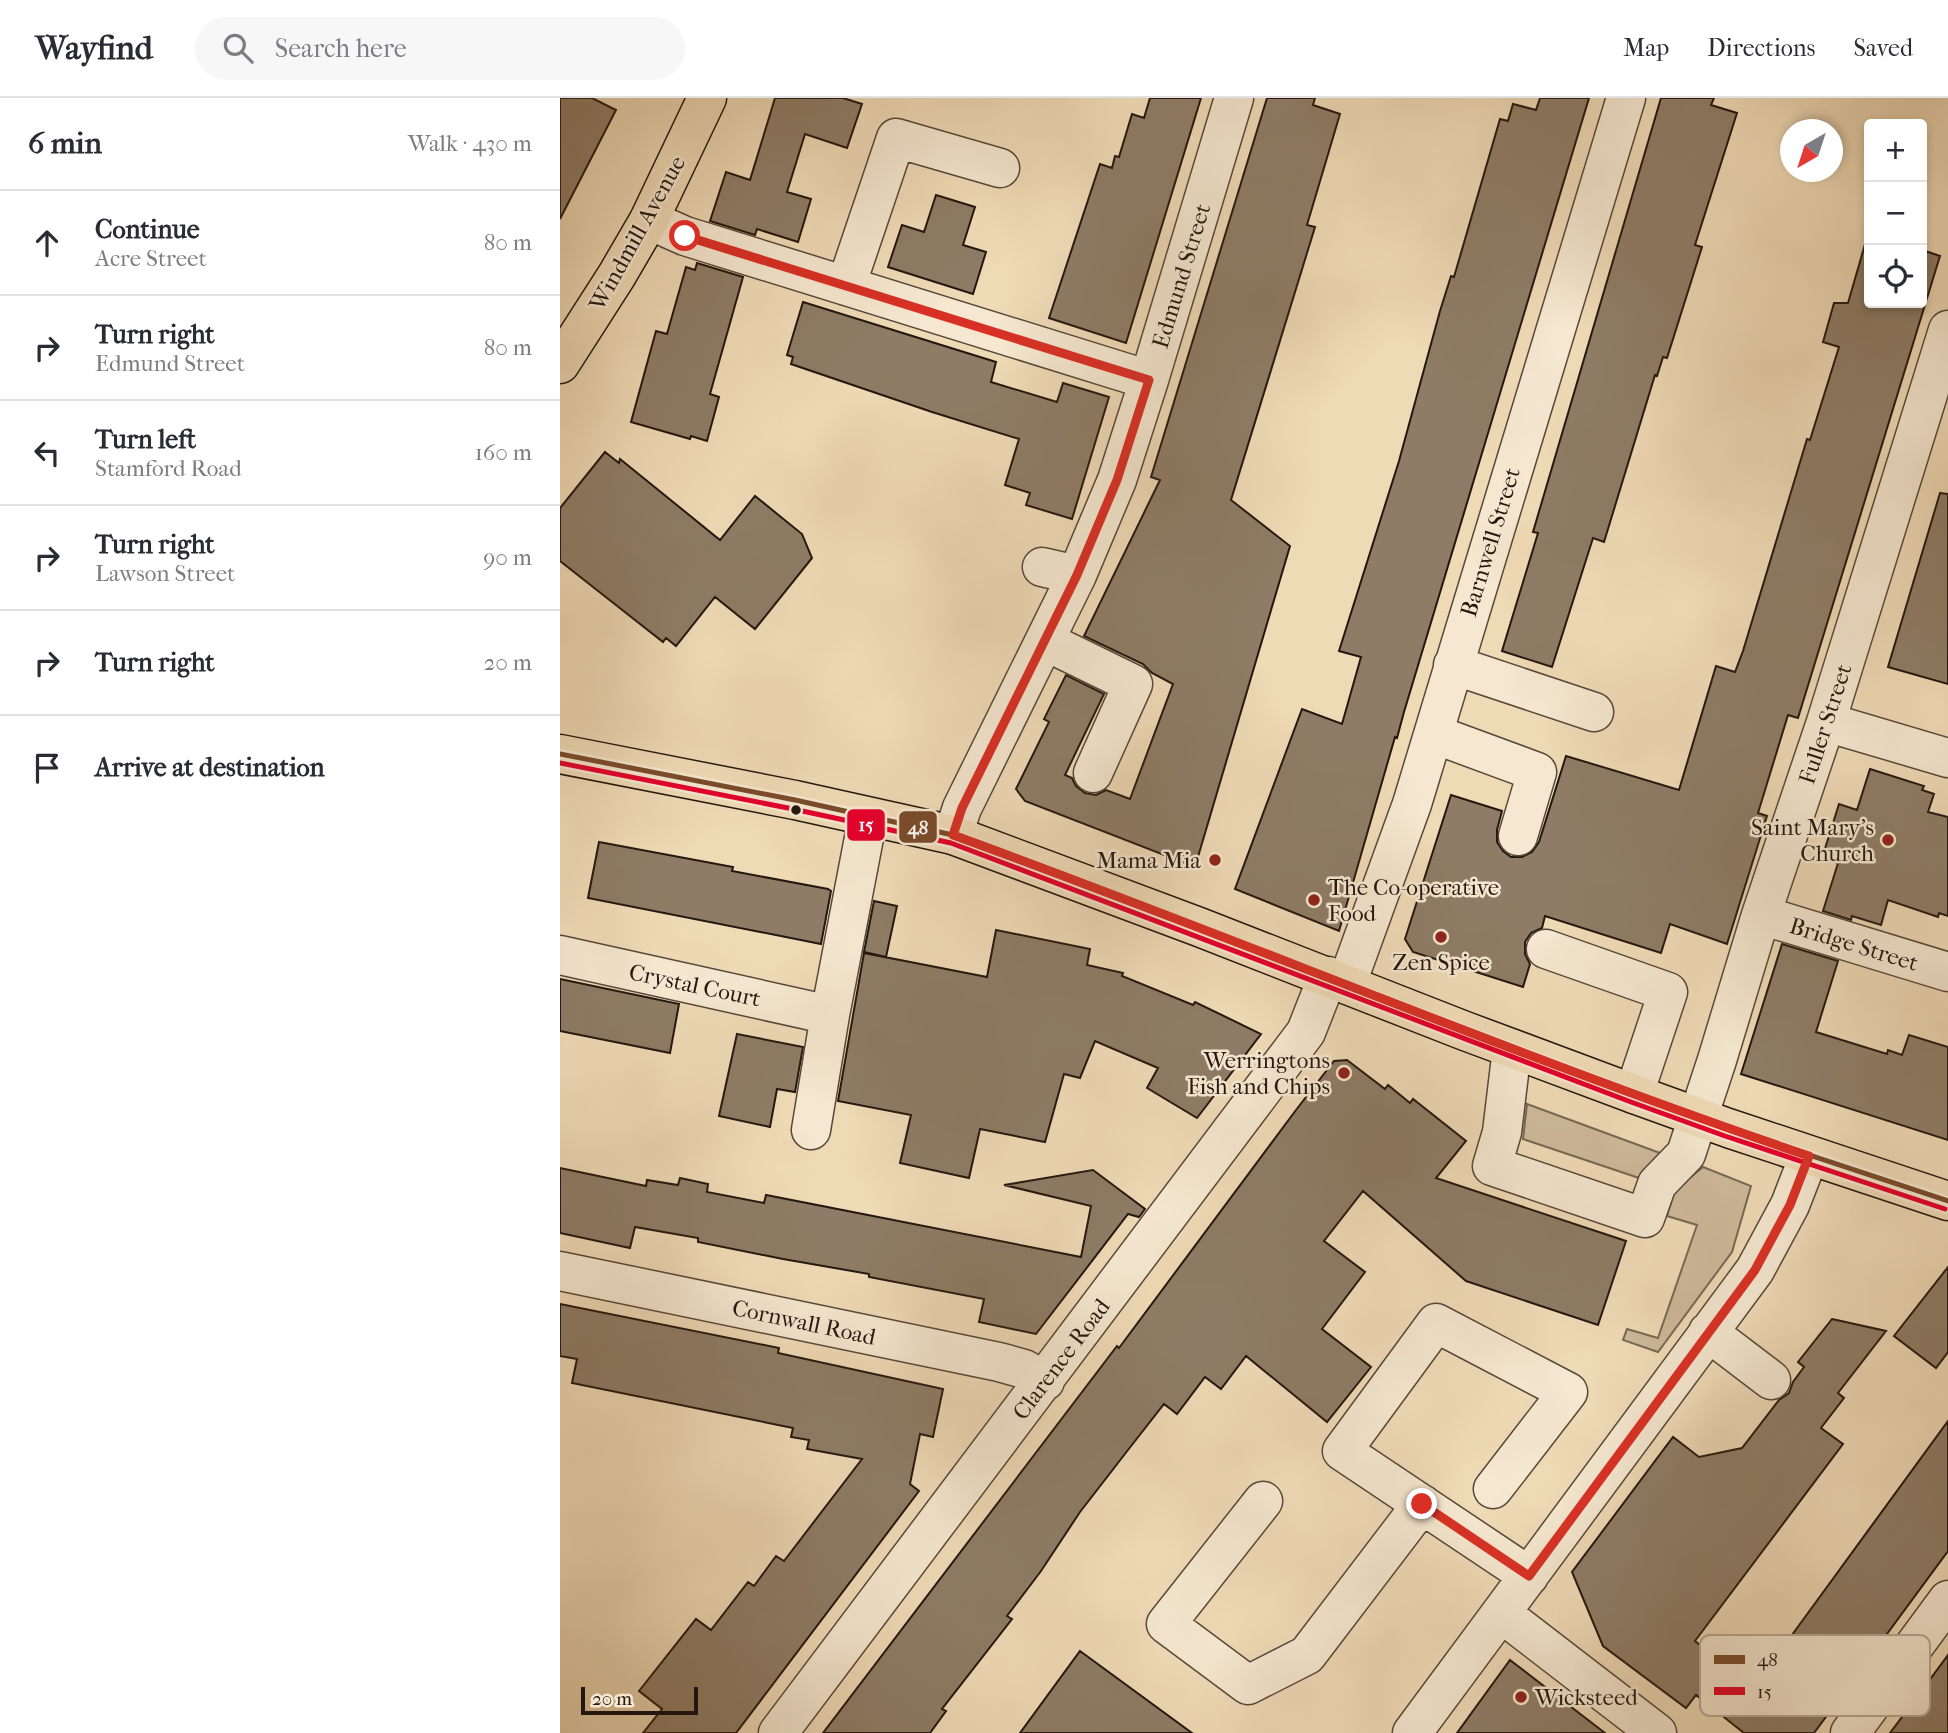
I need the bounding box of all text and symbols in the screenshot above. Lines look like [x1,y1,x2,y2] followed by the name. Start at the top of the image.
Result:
[195,17,685,80] search box
[35,29,153,68] text: Wayfind
[219,29,257,67] icon: search
[275,33,407,64] text: Search here
[1623,34,1669,62] text: Map
[1707,34,1815,62] text: Directions
[1853,34,1913,62] text: Saved
[1780,119,1843,182] north arrow
[1864,119,1927,308] map controls
[1864,119,1927,182] button: +
[28,126,102,161] text: 6 min
[408,130,532,157] text: Walk · 430 m
[583,151,691,316] street label: Windmill Avenue
[1864,182,1927,245] button: −
[1147,201,1216,352] street label: Edmund Street
[95,214,200,245] text: Continue
[669,220,700,251] route start
[28,224,66,262] icon: ahead
[484,229,532,256] text: 80 m
[95,245,207,272] text: Acre Street
[1864,245,1927,308] button: locate
[95,319,215,350] text: Turn right
[28,329,66,367] icon: right
[484,334,532,361] text: 80 m
[95,350,245,377] text: Edmund Street
[95,424,196,455] text: Turn left
[28,434,66,472] icon: left
[475,439,532,466] text: 160 m
[95,455,242,482] text: Stamford Road
[1455,464,1526,620] street label: Barnwell Street
[95,529,215,560] text: Turn right
[28,539,66,577] icon: right
[483,544,532,571] text: 90 m
[95,560,235,587] text: Lawson Street
[28,644,66,682] icon: right
[95,647,215,678] text: Turn right
[483,649,532,676] text: 20 m
[1793,661,1858,788] street label: Fuller Street
[28,749,66,787] icon: arrive
[95,752,325,783] text: Arrive at destination
[789,803,803,817] unlabelled marker
[846,808,886,842] line badge: 15
[898,810,938,844] line badge: 48
[859,814,873,836] text: 15
[1751,814,1874,867] place label: Saint Mary's Church
[907,817,928,839] text: 48
[1880,832,1896,848] marker: Saint Mary's Church
[1096,847,1201,874] place label: Mama Mia
[1207,852,1223,868] marker: Mama Mia
[1328,874,1499,927] place label: The Co-operative Food
[1306,892,1322,908] marker: The Co-operative Food
[1786,912,1921,977] street label: Bridge Street
[1433,929,1449,945] marker: Zen Spice
[1392,949,1490,976] place label: Zen Spice
[627,958,763,1013] street label: Crystal Court
[1187,1047,1330,1100] place label: Werringtons Fish and Chips
[1336,1065,1352,1081] marker: Werringtons Fish and Chips
[1007,1293,1116,1425] street label: Clarence Road
[730,1294,879,1351] street label: Cornwall Road
[1406,1488,1437,1519] route end
[1700,1635,1930,1716] legend
[1757,1649,1778,1671] text: 48
[1757,1681,1772,1703] text: 15
[581,1684,698,1716] scale bar
[1534,1684,1638,1711] place label: Wicksteed
[592,1688,632,1710] text: 20 m
[1513,1689,1529,1705] marker: Wicksteed

